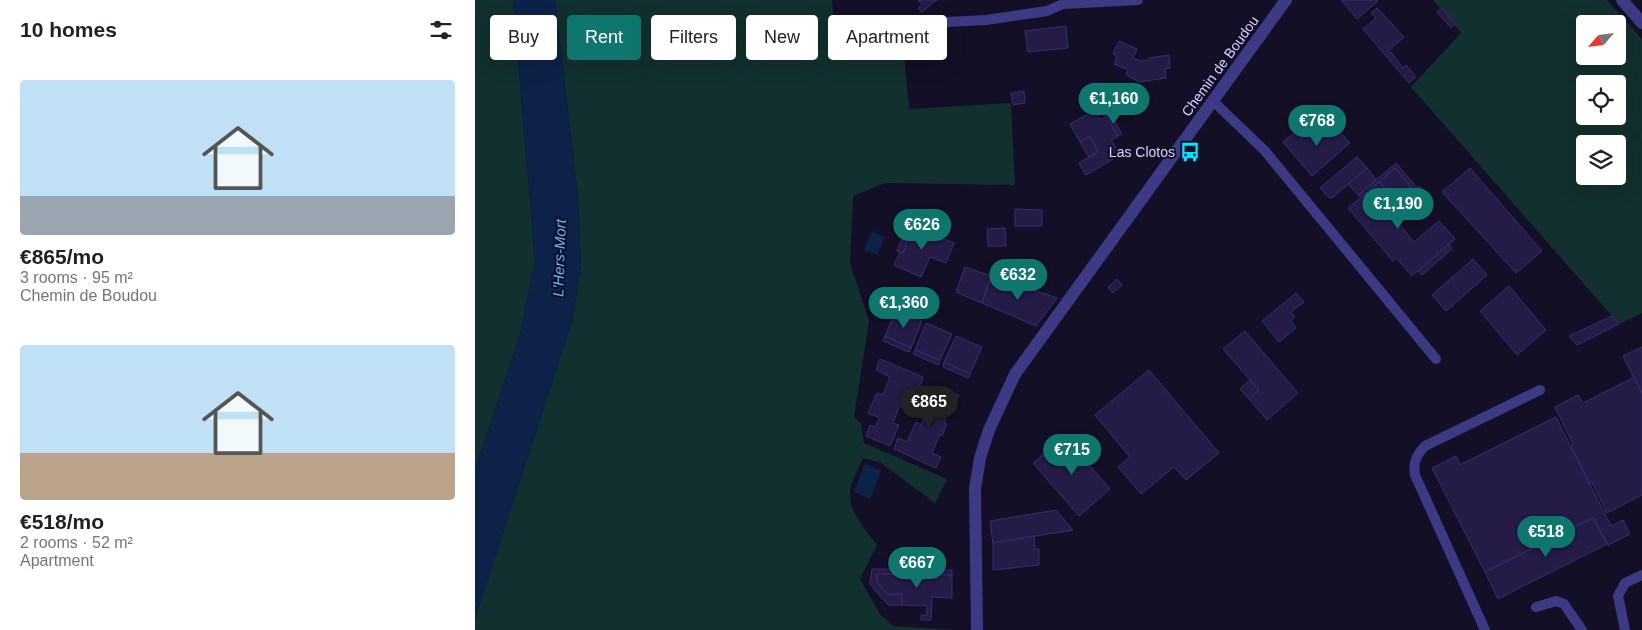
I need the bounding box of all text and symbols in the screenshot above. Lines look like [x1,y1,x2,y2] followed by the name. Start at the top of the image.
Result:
[1178,13,1262,119] street label: Chemin de Boudou
[490,15,557,60] chip: Buy
[567,15,641,60] chip: Rent
[651,15,736,60] chip: Filters
[746,15,818,60] chip: New
[828,15,947,60] chip: Apartment
[1576,15,1626,65] north arrow
[1576,15,1626,185] map controls
[427,16,455,44] icon: filters
[20,18,117,41] text: 10 homes
[1576,75,1626,125] button: locate
[1073,82,1155,125] pin: €1,160
[1090,90,1138,107] text: €1,160
[1287,104,1347,147] pin: €768
[1299,112,1335,129] text: €768
[193,113,283,203] icon: home
[1576,135,1626,185] button: layers
[1179,141,1201,163] bus stop icon: Las Clotos
[1109,144,1175,160] place label: Las Clotos
[1357,188,1439,230] pin: €1,190
[1374,195,1422,212] text: €1,190
[892,208,952,251] pin: €626
[904,216,940,233] text: €626
[549,218,569,297] water label: L'Hers-Mort
[20,245,104,268] text: €865/mo
[988,258,1048,301] pin: €632
[1000,266,1036,283] text: €632
[20,269,133,286] text: 3 rooms · 95 m²
[863,286,945,329] pin: €1,360
[20,287,157,304] text: Chemin de Boudou
[880,294,928,311] text: €1,360
[193,378,283,468] icon: home
[899,386,959,428] pin: €865
[911,393,947,410] text: €865
[1042,434,1102,476] pin: €715
[1054,441,1090,458] text: €715
[20,510,104,533] text: €518/mo
[1516,516,1576,558] pin: €518
[1528,523,1564,540] text: €518
[20,534,133,551] text: 2 rooms · 52 m²
[887,546,947,589] pin: €667
[20,552,94,569] text: Apartment
[899,554,935,571] text: €667

